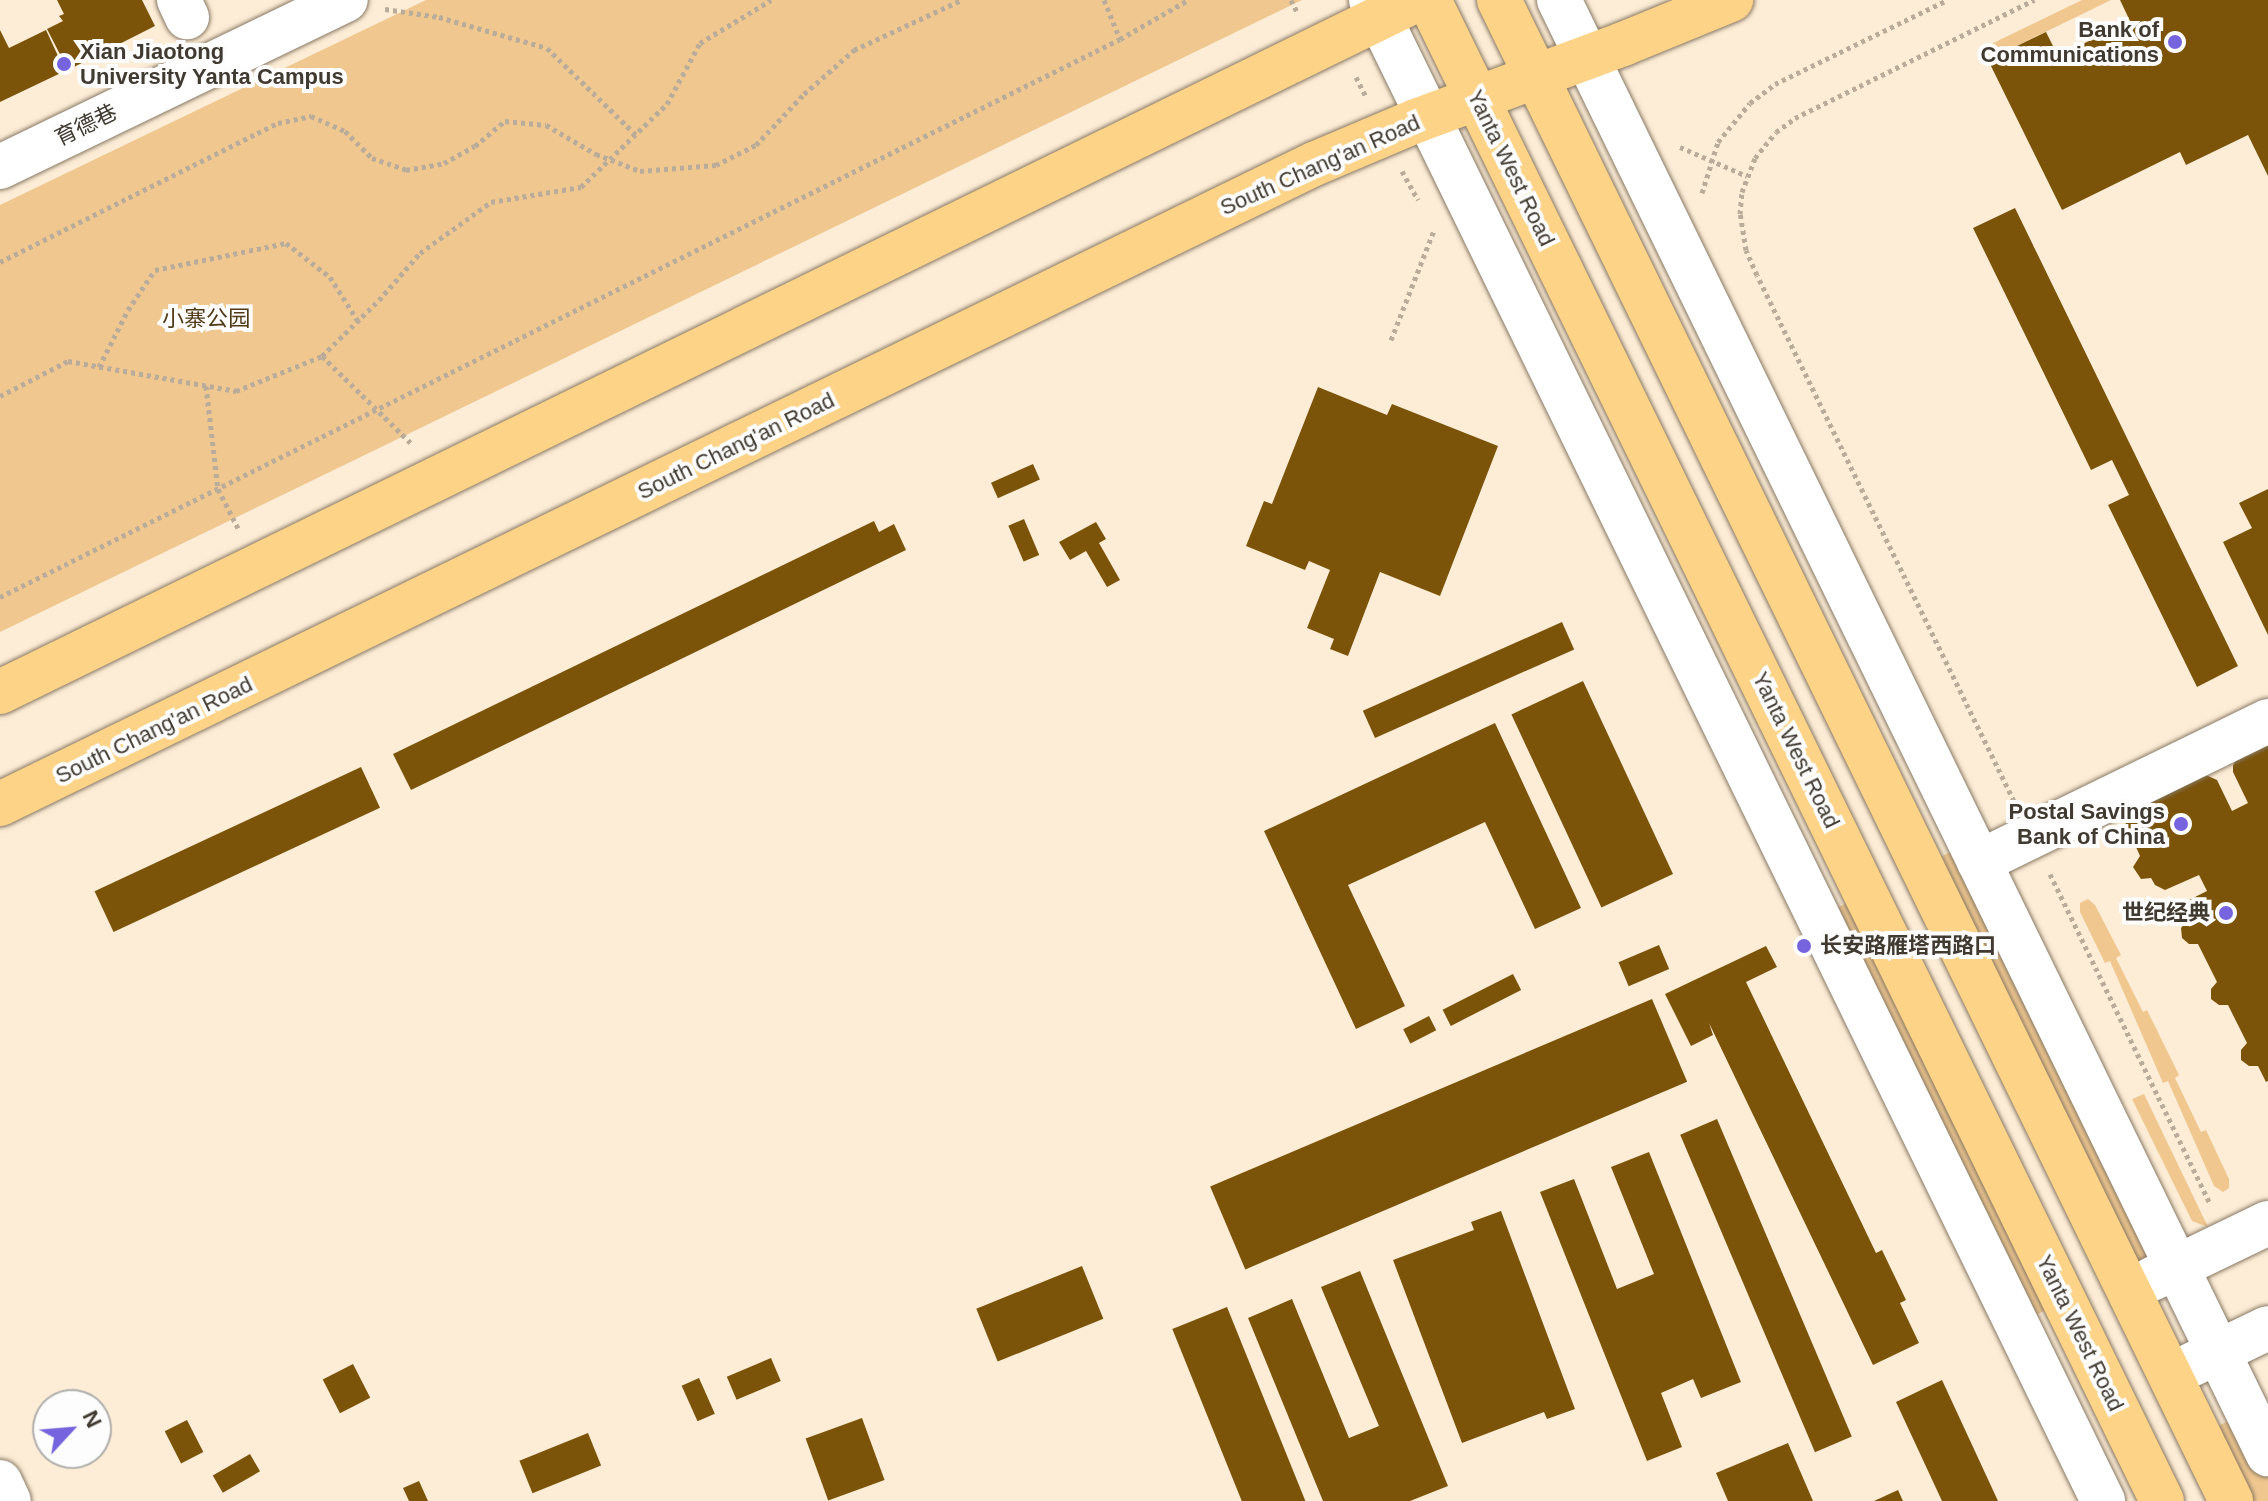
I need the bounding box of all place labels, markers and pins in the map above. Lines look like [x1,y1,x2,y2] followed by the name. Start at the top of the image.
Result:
[1981,16,2159,68] place label: Bank of Communications
[2166,33,2184,51] marker: Bank of Communications
[80,38,344,90] place label: Xian Jiaotong University Yanta Campus
[55,55,73,73] marker: Xian Jiaotong University Yanta Campus
[2008,798,2165,850] place label: Postal Savings Bank of China
[2172,815,2190,833] marker: Postal Savings Bank of China
[2122,900,2210,926] place label: 世纪经典
[2217,904,2235,922] marker: 世纪经典
[1820,933,1996,959] place label: 长安路雁塔西路口
[1795,937,1813,955] marker: 长安路雁塔西路口

